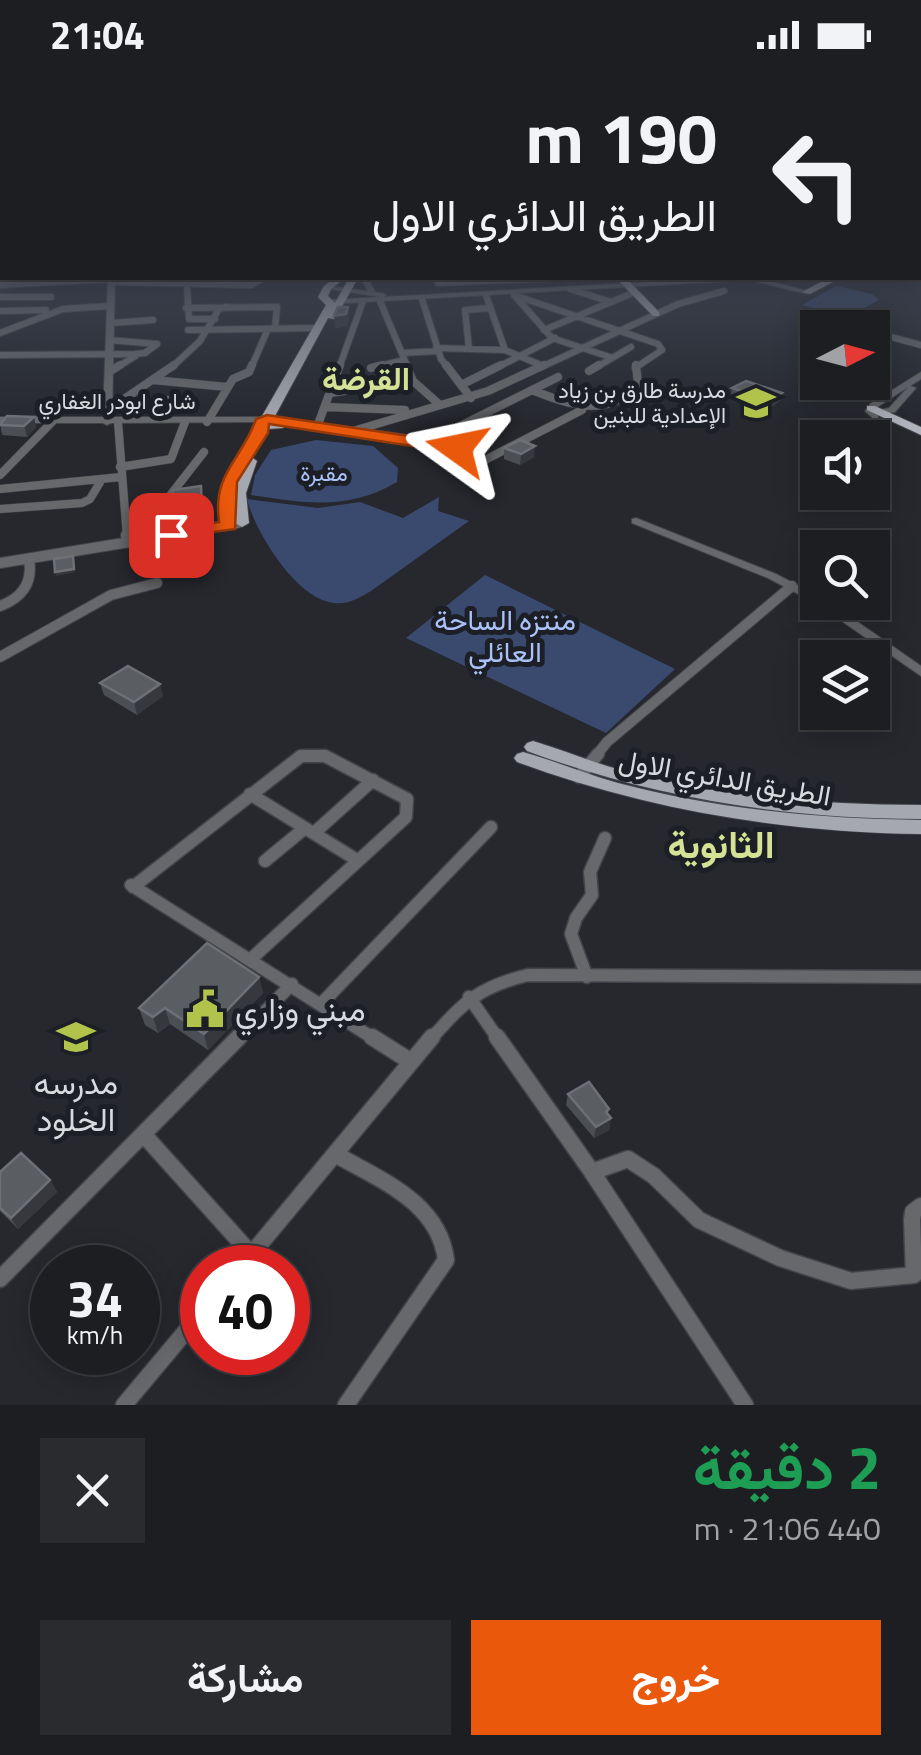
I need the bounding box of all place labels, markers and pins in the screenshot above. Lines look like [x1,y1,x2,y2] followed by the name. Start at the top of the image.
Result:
[558,373,726,432] place label: مدرسة طارق بن زياد الإعدادية للبنين
[735,382,777,424] school or university icon: مدرسة طارق بن زياد الإعدادية للبنين
[129,493,214,578] pin
[235,985,366,1036] place label: مبني وزاري
[184,988,226,1030] public building icon: مبني وزاري
[55,1016,97,1058] school or university icon: مدرسه الخلود
[34,1058,118,1143] place label: مدرسه الخلود

